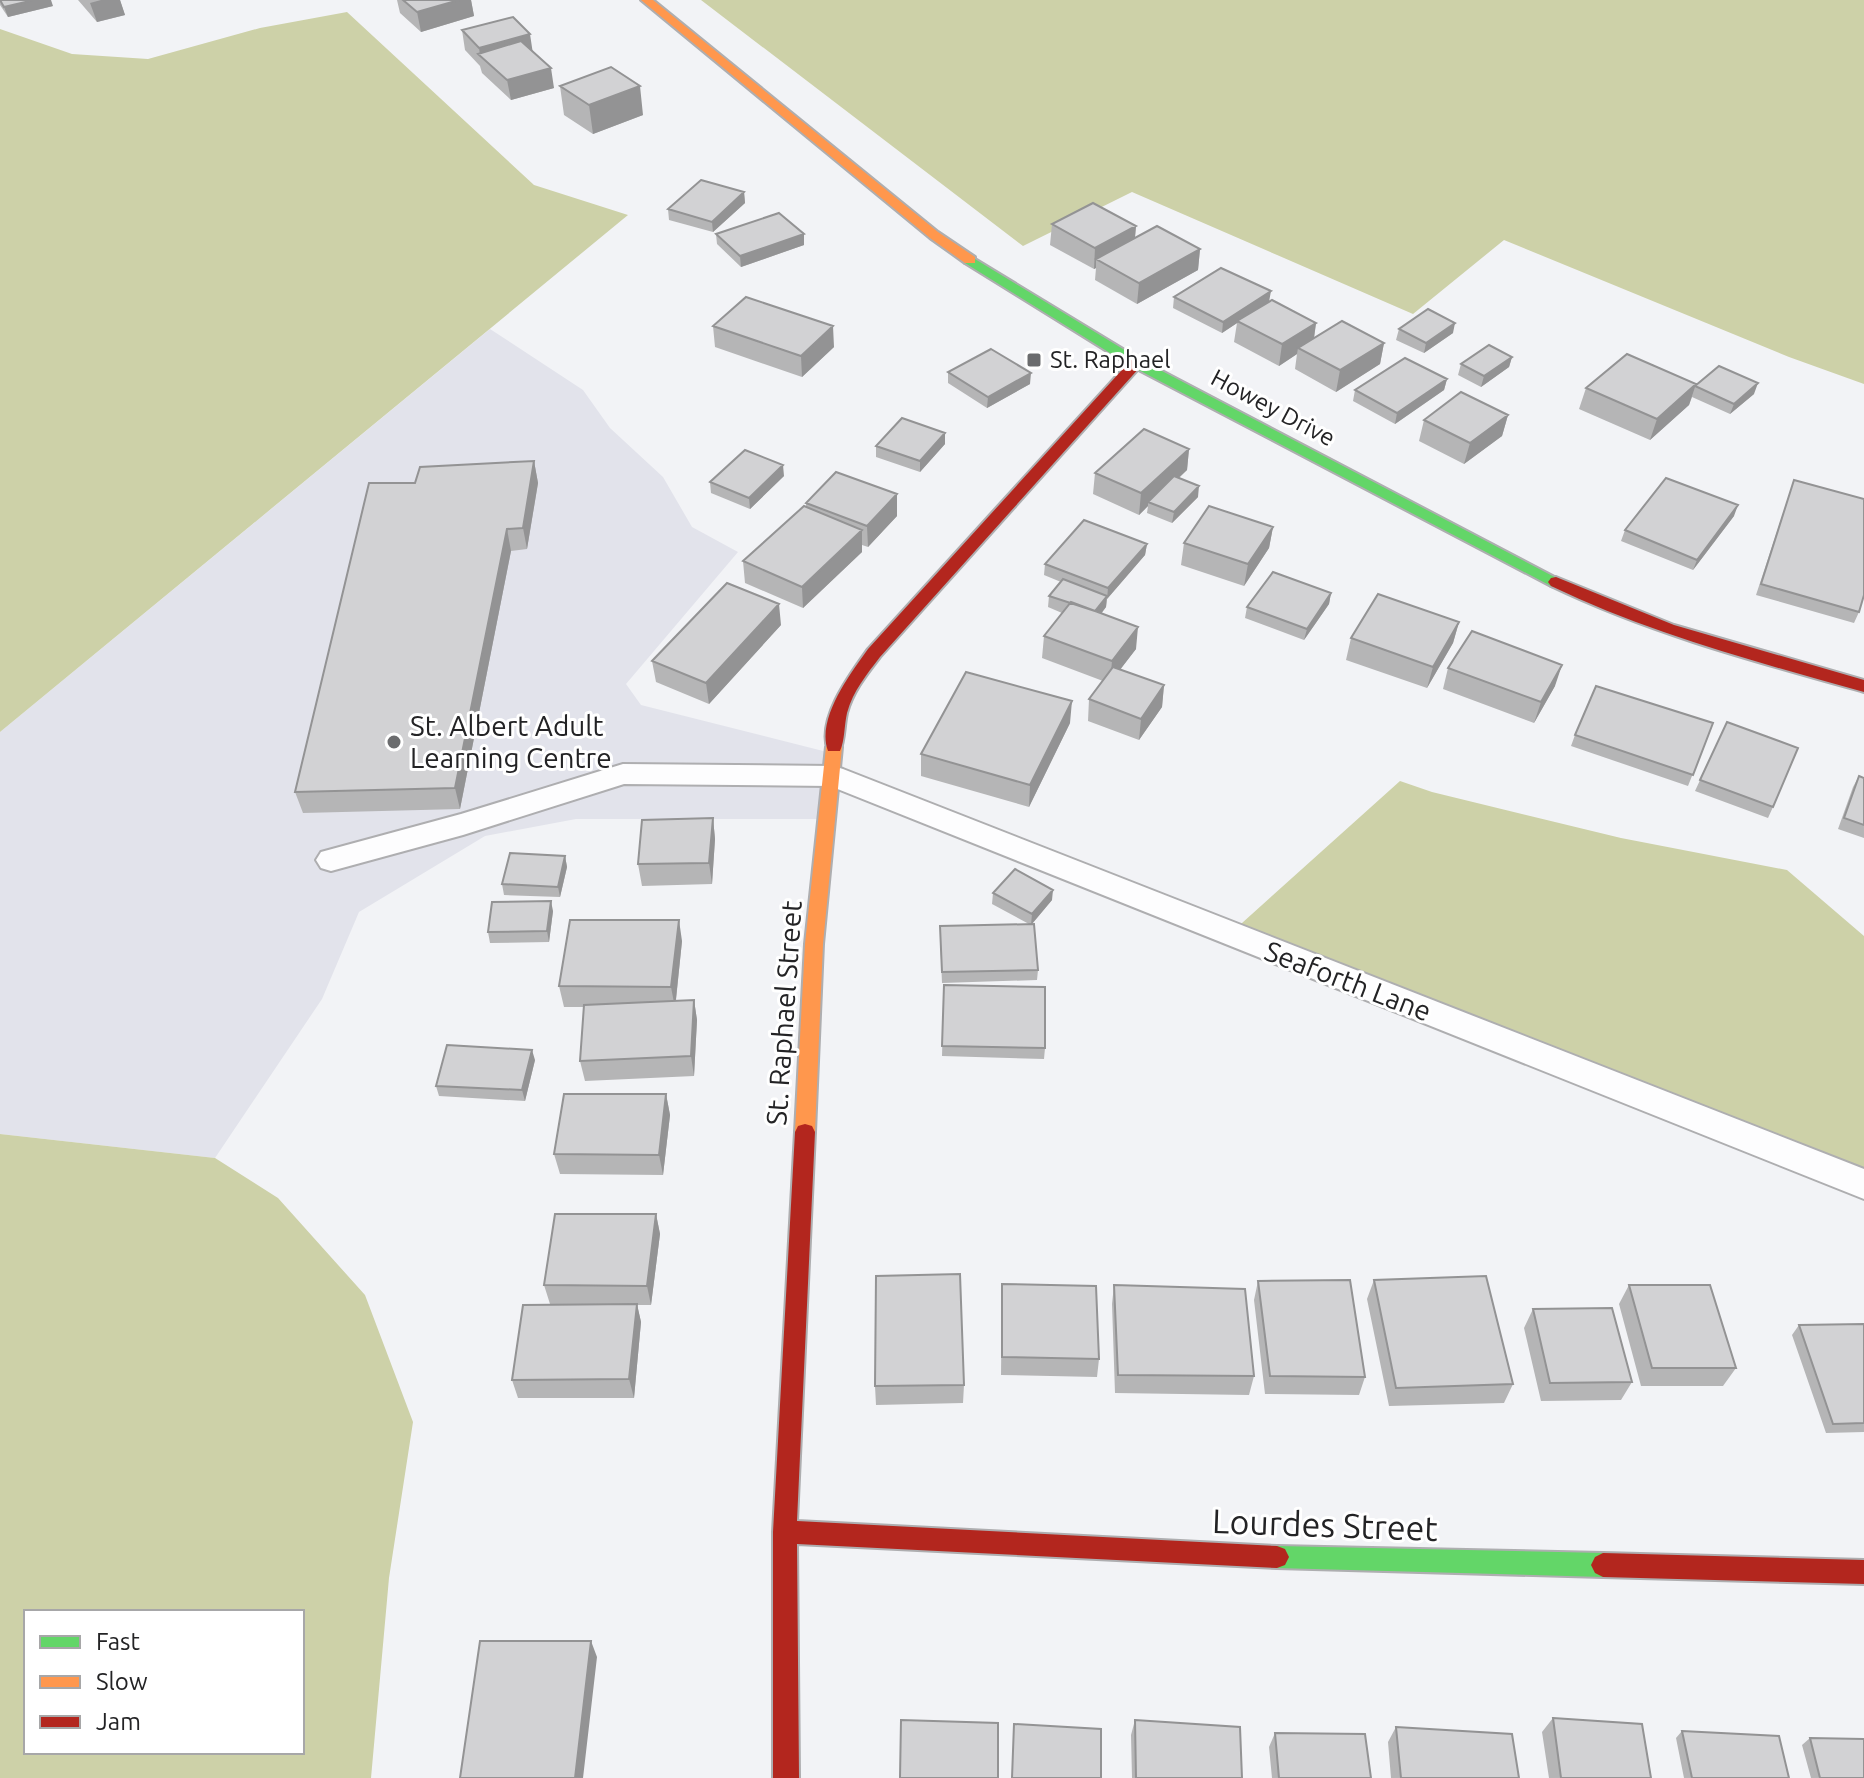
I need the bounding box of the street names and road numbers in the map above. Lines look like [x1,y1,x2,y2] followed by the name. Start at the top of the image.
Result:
[1207,364,1340,451] street label: Howey Drive
[760,900,807,1126] street label: St. Raphael Street
[1261,935,1436,1026] street label: Seaforth Lane
[1212,1501,1438,1547] street label: Lourdes Street

